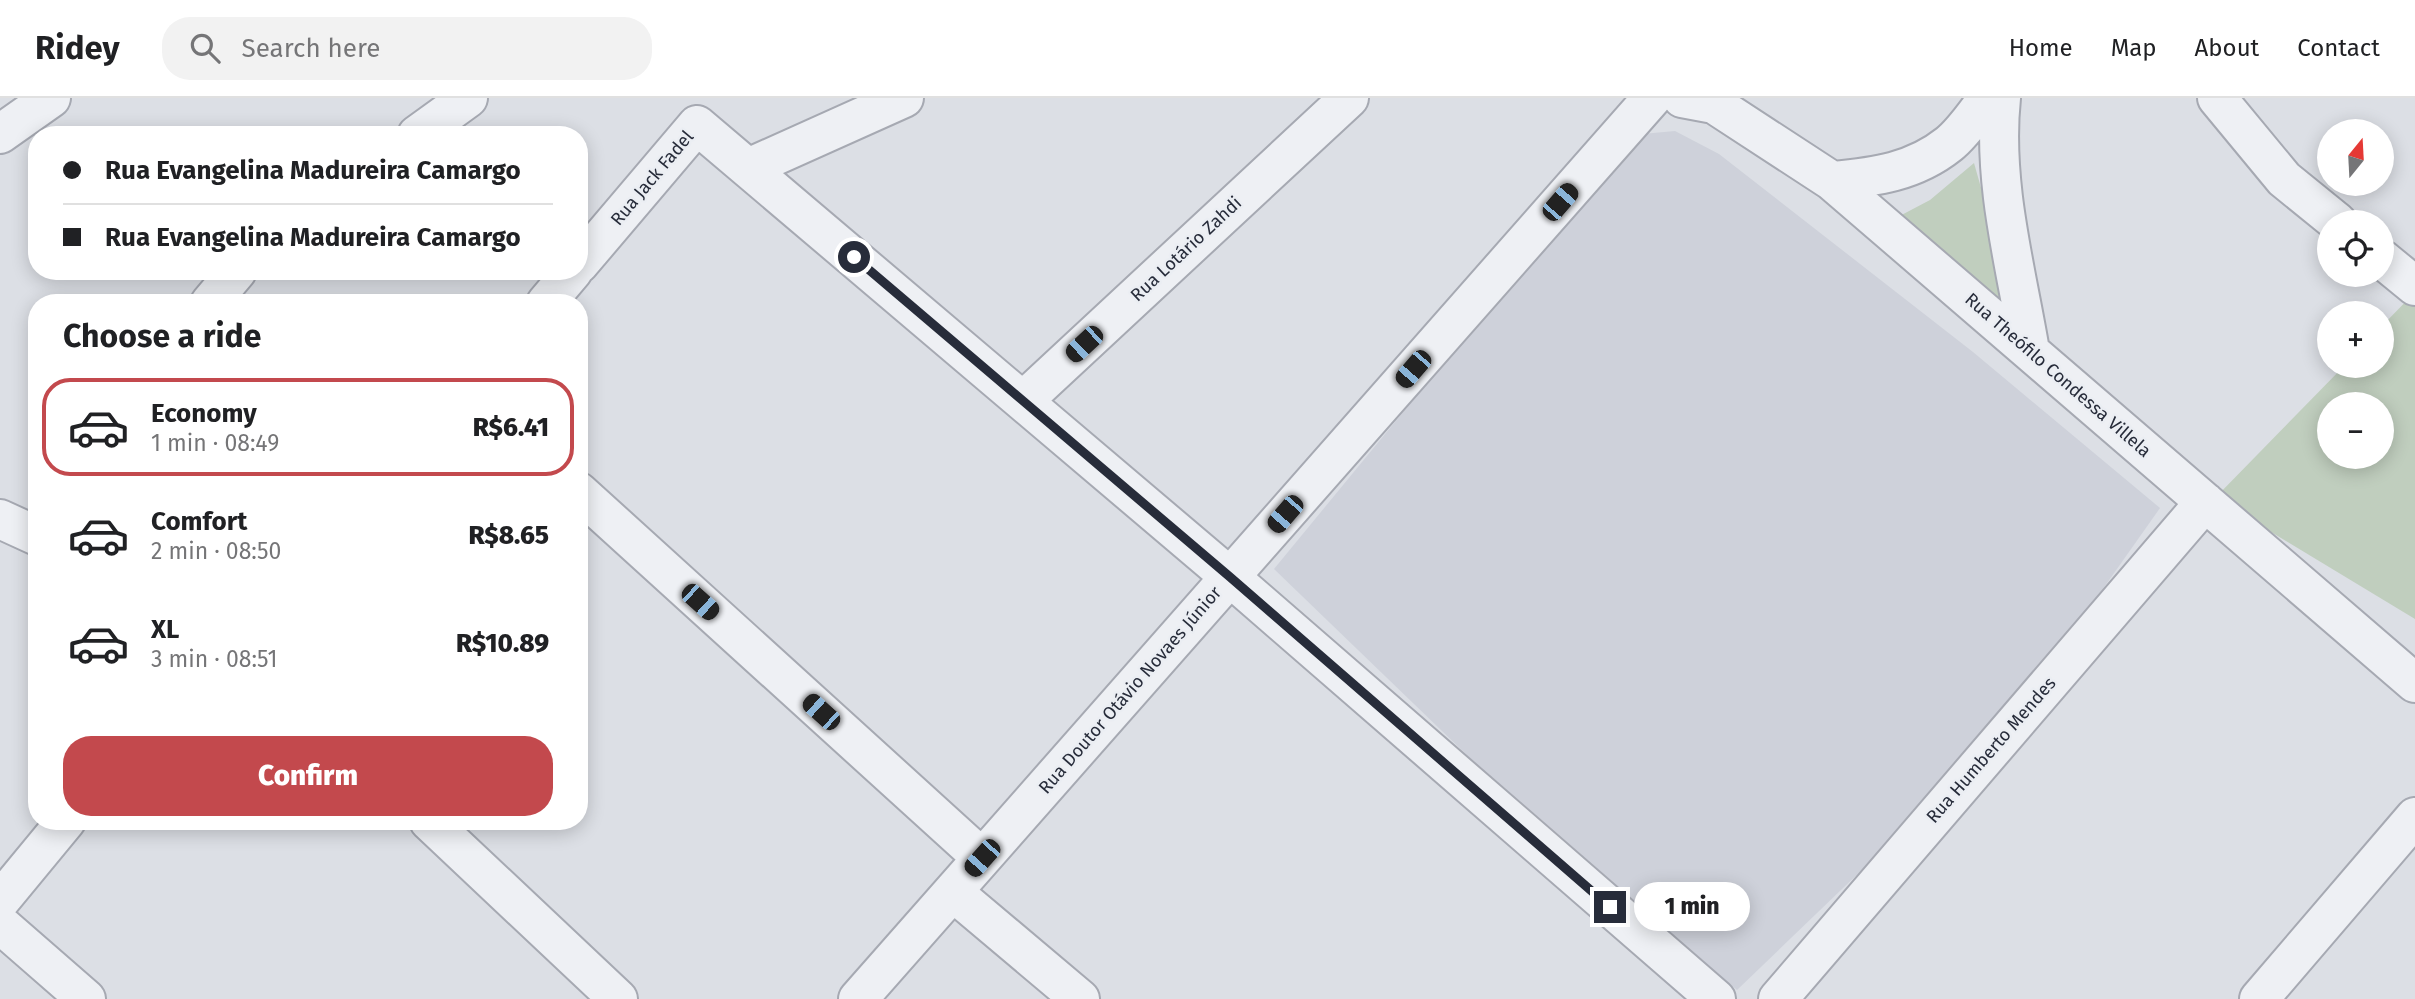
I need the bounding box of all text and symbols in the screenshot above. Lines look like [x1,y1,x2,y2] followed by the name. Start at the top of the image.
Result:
[162,17,652,80] search box
[35,28,120,68] text: Ridey
[186,29,224,67] icon: search
[242,33,380,64] text: Search here
[2009,34,2073,62] text: Home
[2111,34,2157,62] text: Map
[2195,34,2259,62] text: About
[2297,34,2380,62] text: Contact
[2317,119,2394,196] north arrow
[2317,119,2394,469] map controls
[606,126,698,230] street label: Rua Jack Fadel
[105,155,521,186] text: Rua Evangelina Madureira Camargo
[1539,179,1582,225] car
[1126,192,1246,306] street label: Rua Lotário Zahdi
[2317,210,2394,287] button: locate
[105,222,521,253] text: Rua Evangelina Madureira Camargo
[838,241,870,273] route start
[1960,288,2156,462] street label: Rua Theófilo Condessa Villela
[2317,301,2394,378] button: +
[63,317,261,355] text: Choose a ride
[1062,322,1107,366] car
[1392,346,1435,392] car
[2317,392,2394,469] button: −
[67,396,130,459] icon: car
[151,398,257,429] text: Economy
[473,412,549,443] text: R$6.41
[151,429,279,457] text: 1 min · 08:49
[1264,491,1307,537] car
[67,504,130,567] icon: car
[151,506,247,537] text: Comfort
[468,520,549,551] text: R$8.65
[151,537,281,565] text: 2 min · 08:50
[678,580,723,624] car
[1034,582,1226,798] street label: Rua Doutor Otávio Novaes Júnior
[67,612,130,675] icon: car
[151,614,179,645] text: XL
[456,628,549,659] text: R$10.89
[151,645,277,673] text: 3 min · 08:51
[1922,672,2060,828] street label: Rua Humberto Mendes
[799,690,844,734] car
[63,736,553,816] button: Confirm
[961,835,1004,881] car
[1634,882,1750,932] callout: 1 min
[1594,891,1626,923] route end
[1664,892,1720,920] text: 1 min

